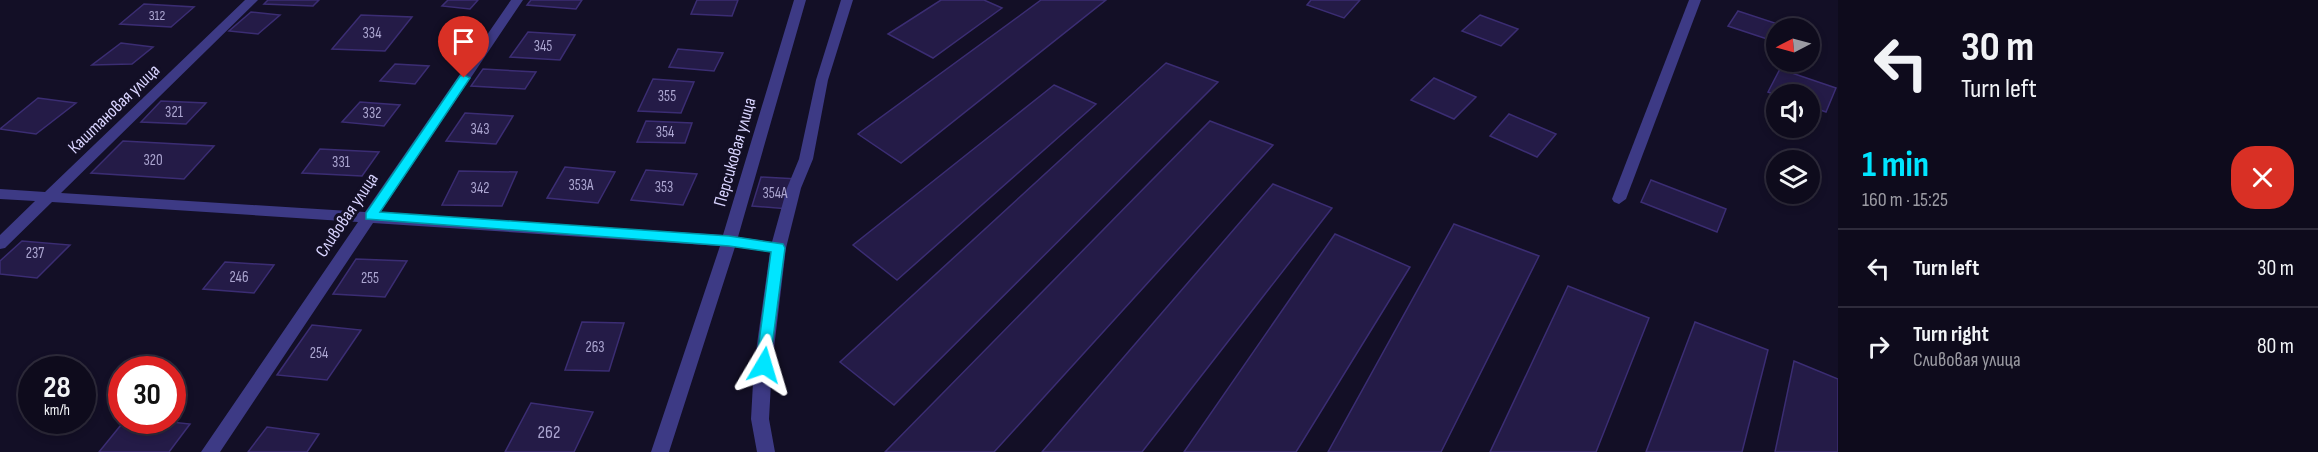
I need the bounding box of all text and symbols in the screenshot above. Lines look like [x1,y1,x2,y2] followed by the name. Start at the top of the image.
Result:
[149,7,166,24] house number: 312
[438,16,489,78] pin
[1766,18,1820,72] north arrow
[1766,18,1820,204] map controls
[1961,22,2034,73] text: 30 m
[363,24,381,43] house number: 334
[1862,24,1940,102] icon: left
[447,25,480,58] icon: arrive
[534,37,552,56] house number: 345
[64,60,164,158] street label: Каштановая улица
[1961,73,2037,105] text: Turn left
[1766,84,1820,138] button: sound
[658,87,676,106] house number: 355
[709,95,761,209] street label: Персиковая улица
[165,103,184,122] house number: 321
[363,104,381,123] house number: 332
[471,120,489,139] house number: 343
[656,123,674,142] house number: 354
[1862,144,1929,187] text: 1 min
[2231,146,2294,209] button: close
[1766,150,1820,204] button: layers
[143,151,163,170] house number: 320
[332,153,351,172] house number: 331
[311,169,383,261] street label: Сливовая улица
[568,176,594,195] house number: 353А
[655,178,673,197] house number: 353
[471,179,489,198] house number: 342
[762,184,788,203] house number: 354А
[1862,188,1948,212] text: 160 m · 15:25
[26,244,44,263] house number: 237
[1862,252,1895,285] icon: left
[1913,255,1979,282] text: Turn left
[2257,255,2294,282] text: 30 m
[230,268,248,287] house number: 246
[361,269,379,288] house number: 255
[1913,321,1989,348] text: Turn right
[1862,330,1895,363] icon: right
[732,333,796,397] position arrow
[2257,333,2294,360] text: 80 m
[585,338,605,357] house number: 263
[310,344,328,363] house number: 254
[1913,348,2021,372] text: Сливовая улица
[108,356,186,434] speed limit sign: 30
[43,370,71,406] text: 28
[44,401,70,420] text: km/h
[538,422,560,443] house number: 262

